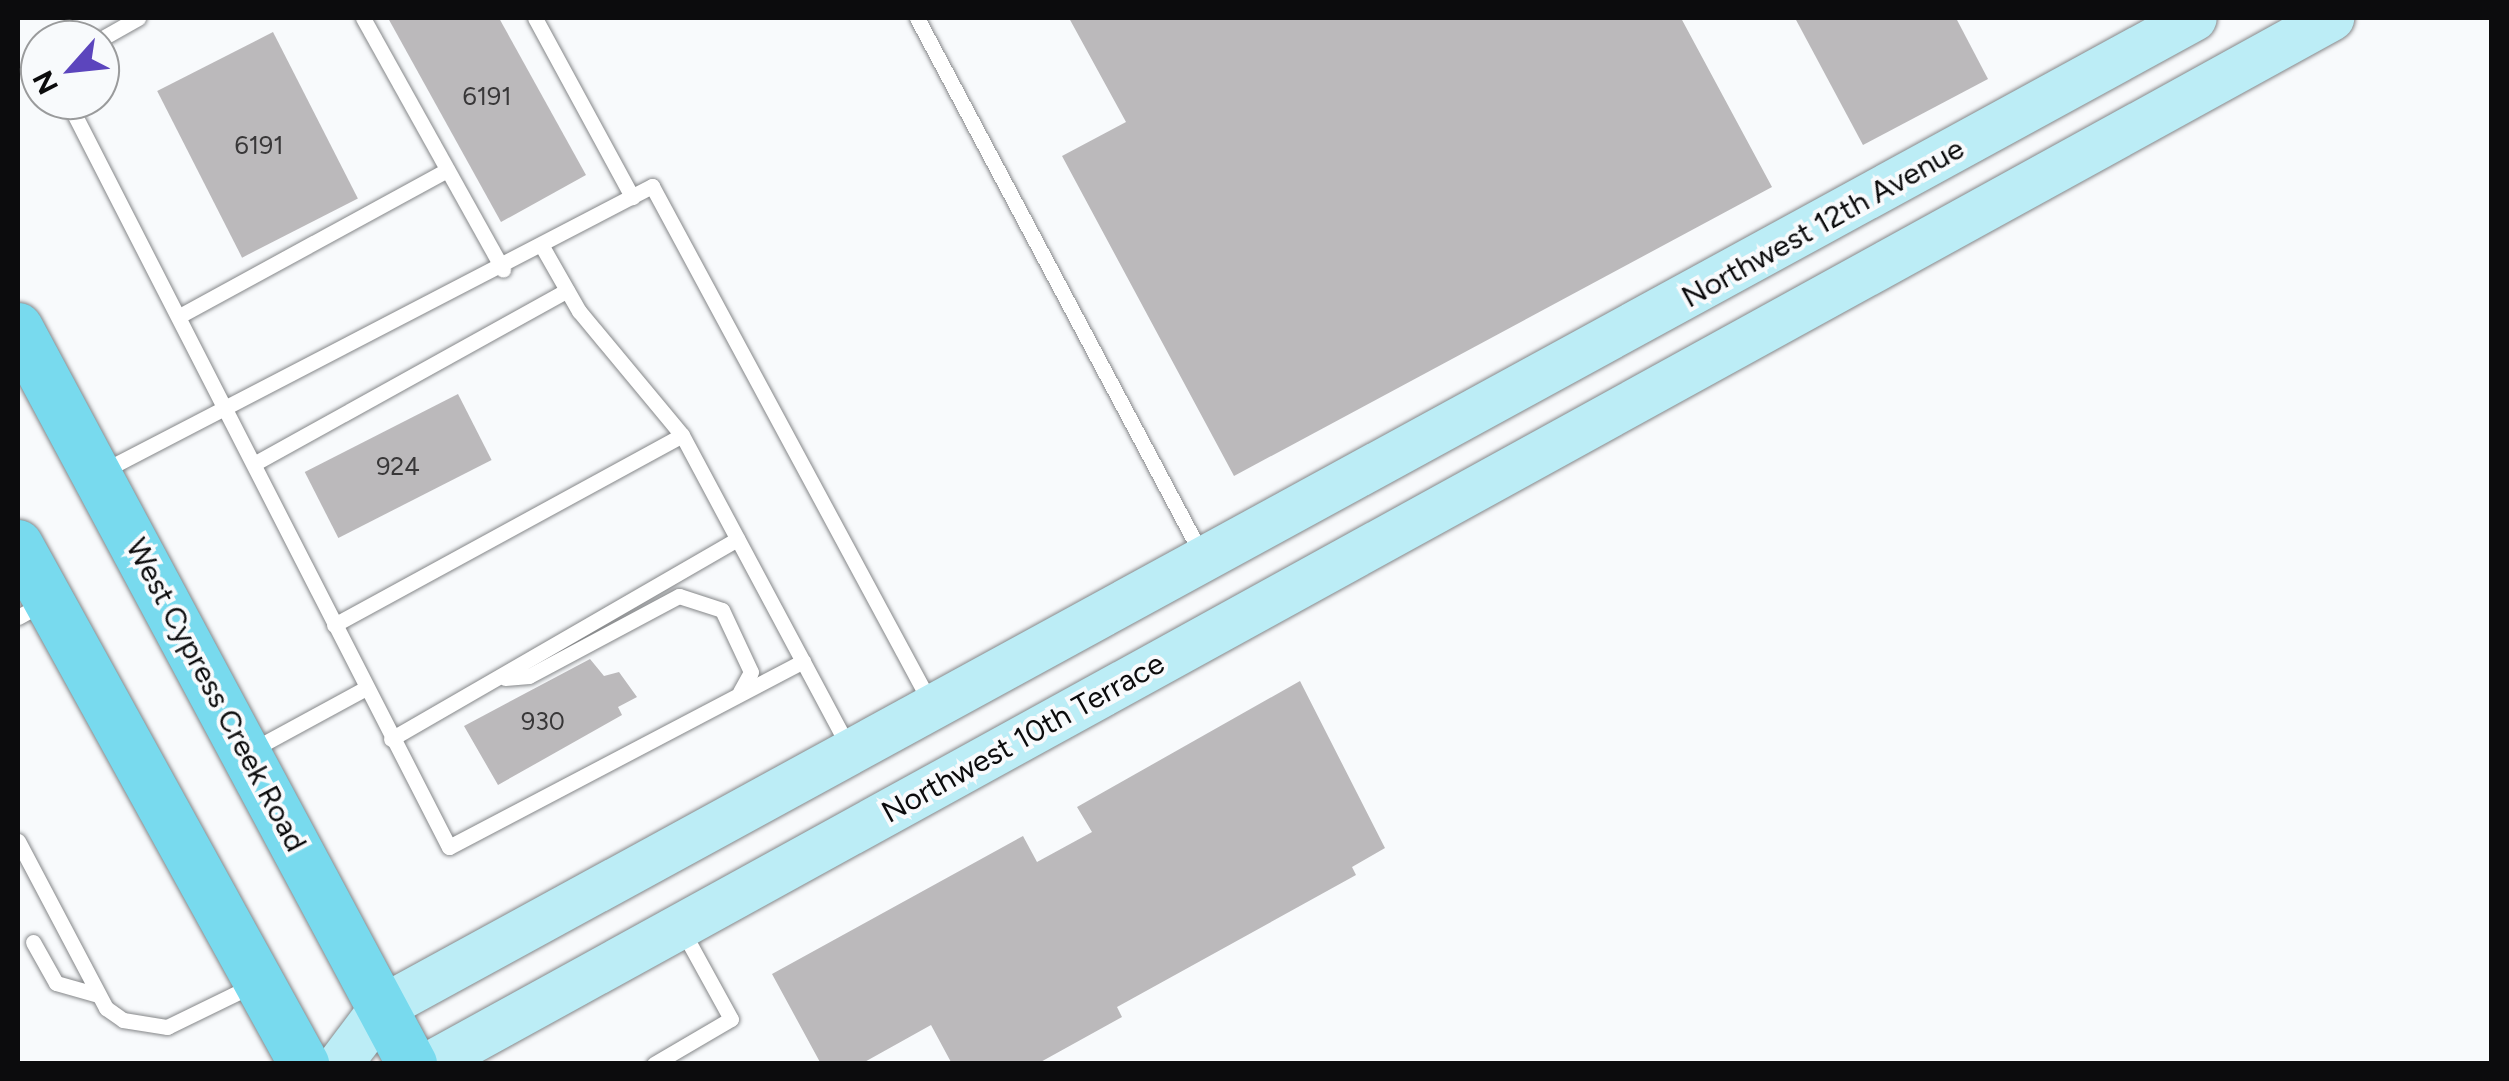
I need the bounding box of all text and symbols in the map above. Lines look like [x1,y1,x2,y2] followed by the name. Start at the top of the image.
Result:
[20,20,120,120] north arrow
[25,65,65,100] text: N
[463,81,511,111] house number: 6191
[235,130,283,160] house number: 6191
[1676,130,1970,316] street label: Northwest 12th Avenue
[376,451,420,481] house number: 924
[118,532,314,858] street label: West Cypress Creek Road
[876,645,1170,831] street label: Northwest 10th Terrace
[521,706,565,736] house number: 930

